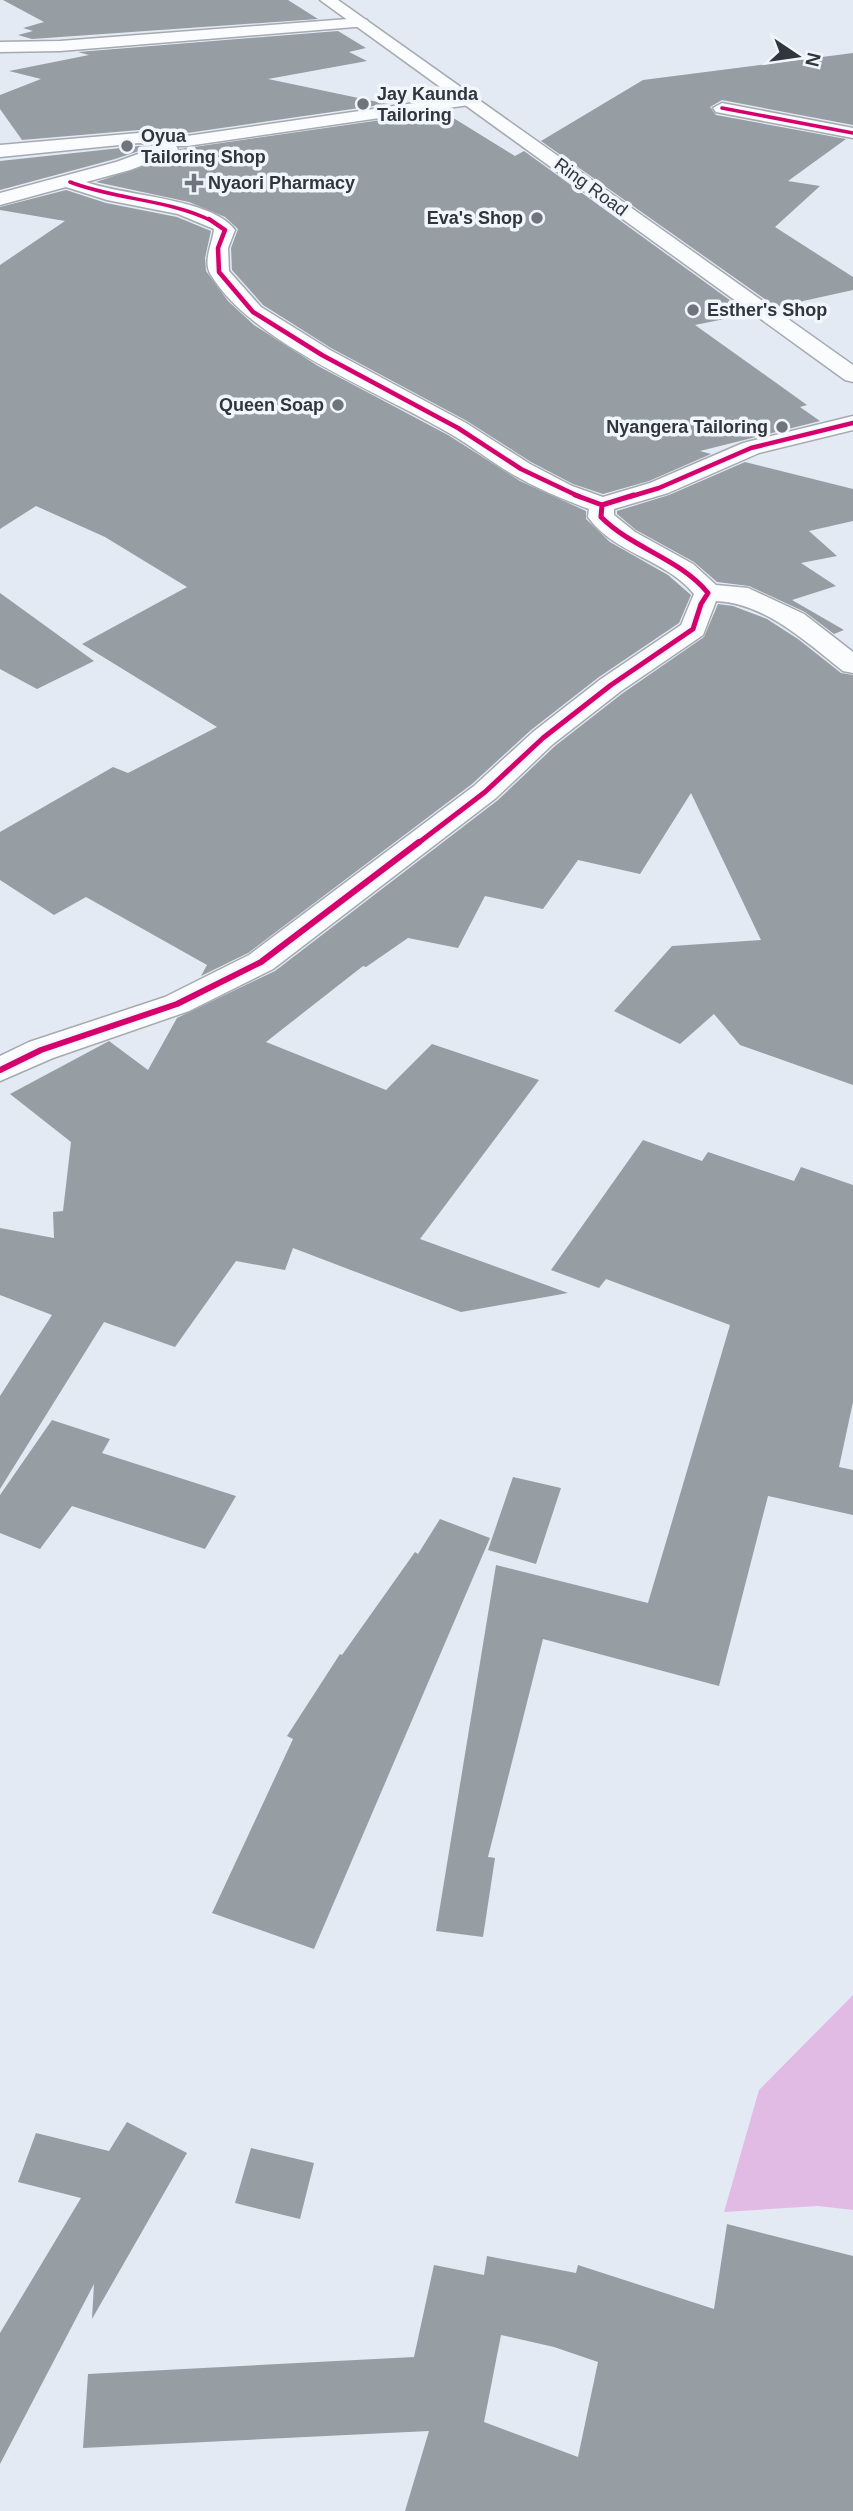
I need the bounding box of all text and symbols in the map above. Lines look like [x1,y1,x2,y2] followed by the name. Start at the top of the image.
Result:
[762,21,832,91] north arrow
[801,51,825,69] text: N
[377,84,479,125] place label: Jay Kaunda Tailoring
[355,96,371,112] marker: Jay Kaunda Tailoring
[141,126,266,167] place label: Oyua Tailoring Shop
[119,138,135,154] marker: Oyua Tailoring Shop
[551,154,631,220] street label: Ring Road
[208,173,355,193] place label: Nyaori Pharmacy
[186,175,202,191] marker: Nyaori Pharmacy
[427,208,523,228] place label: Eva's Shop
[529,210,545,226] marker: Eva's Shop
[707,300,827,320] place label: Esther's Shop
[685,302,701,318] marker: Esther's Shop
[219,395,324,415] place label: Queen Soap
[330,397,346,413] marker: Queen Soap
[606,417,768,437] place label: Nyangera Tailoring
[774,419,790,435] marker: Nyangera Tailoring

